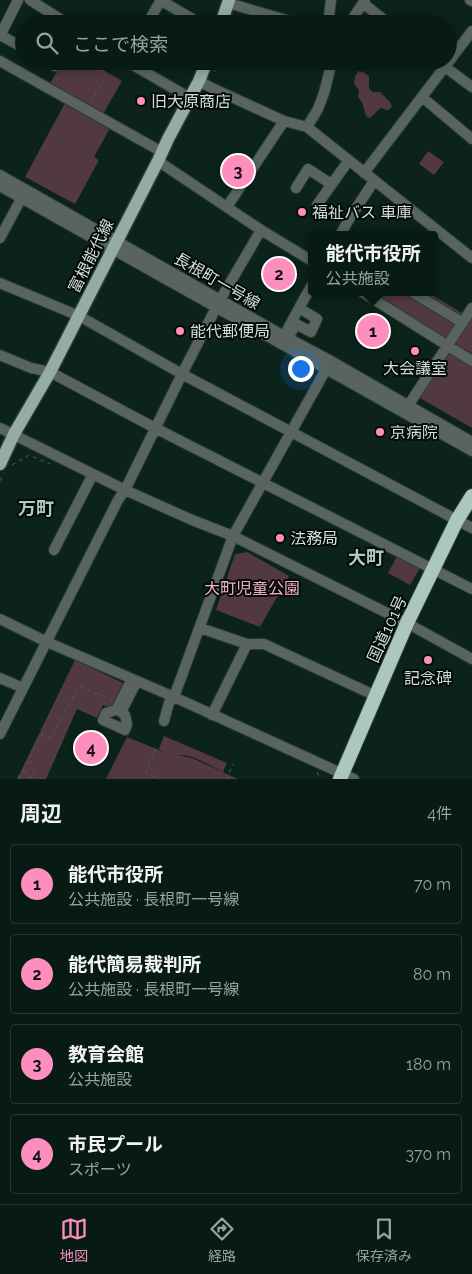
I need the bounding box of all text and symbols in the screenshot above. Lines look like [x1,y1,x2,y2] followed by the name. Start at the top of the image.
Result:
[15,15,457,70] search box
[33,29,61,57] icon: search
[73,33,168,55] text: ここで検索
[151,92,231,111] place label: 旧大原商店
[135,95,147,107] marker: 旧大原商店
[222,152,254,190] pin: 3
[312,203,412,222] place label: 福祉バス 車庫
[296,206,308,218] marker: 福祉バス 車庫
[64,216,118,296] street label: 富根能代線
[308,231,438,296] popup
[325,242,421,264] text: 能代市役所
[171,249,263,313] street label: 長根町一号線
[263,255,295,293] pin: 2
[325,269,390,288] text: 公共施設
[357,312,389,350] pin: 1
[190,322,270,341] place label: 能代郵便局
[174,325,186,337] marker: 能代郵便局
[409,345,421,357] marker: 大会議室
[288,356,314,382] your location
[383,359,447,378] place label: 大会議室
[390,423,438,442] place label: 京病院
[374,426,386,438] marker: 京病院
[18,498,54,519] district label: 万町
[290,529,338,548] place label: 法務局
[274,532,286,544] marker: 法務局
[348,547,384,568] district label: 大町
[204,579,300,598] park label: 大町児童公園
[363,593,411,665] street label: 国道101号
[422,654,434,666] marker: 記念碑
[404,669,452,688] place label: 記念碑
[75,729,107,767] pin: 4
[20,801,62,826] text: 周辺
[427,804,452,823] text: 4件
[68,863,163,885] text: 能代市役所
[33,875,41,894] text: 1
[414,875,451,894] text: 70 m
[68,890,239,909] text: 公共施設 · 長根町一号線
[68,953,201,975] text: 能代簡易裁判所
[32,965,42,984] text: 2
[413,965,451,984] text: 80 m
[68,980,239,999] text: 公共施設 · 長根町一号線
[68,1043,144,1065] text: 教育会館
[33,1055,41,1074] text: 3
[406,1055,451,1074] text: 180 m
[68,1070,132,1089] text: 公共施設
[68,1133,163,1155] text: 市民プール
[32,1145,42,1164] text: 4
[405,1145,451,1164] text: 370 m
[68,1160,132,1179] text: スポーツ
[60,1215,88,1265] tab: 地図
[208,1215,236,1265] tab: 経路
[356,1215,412,1265] tab: 保存済み

